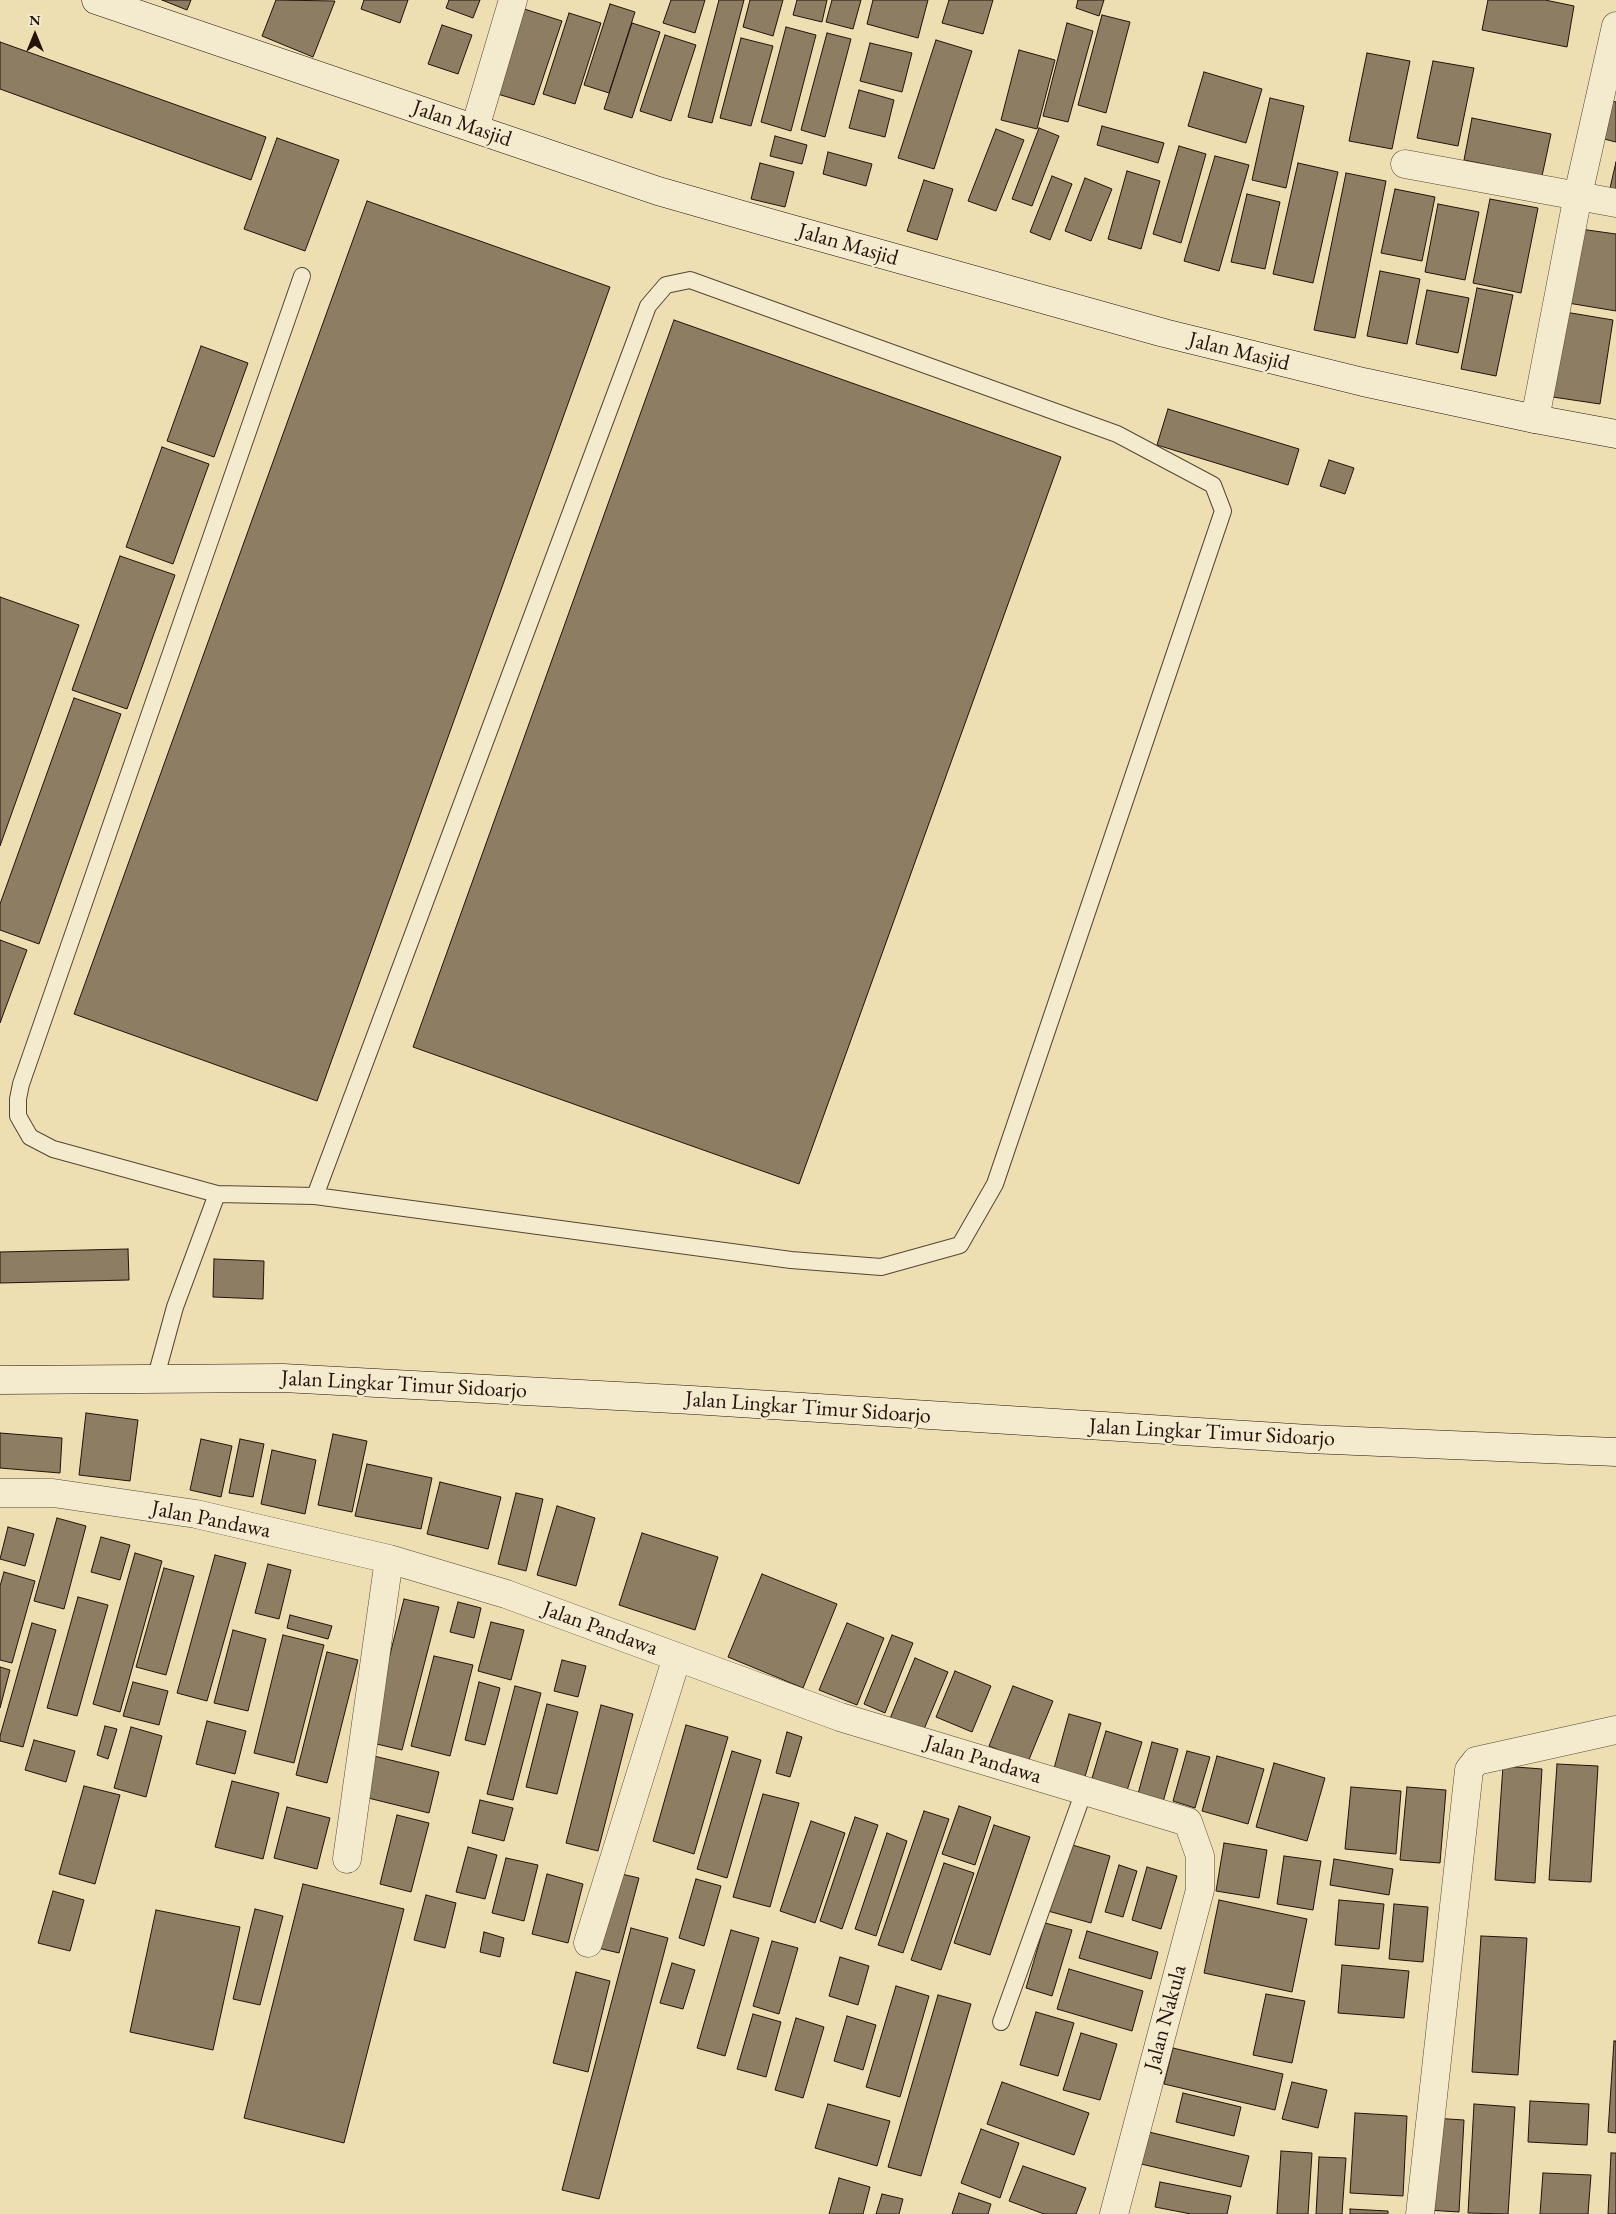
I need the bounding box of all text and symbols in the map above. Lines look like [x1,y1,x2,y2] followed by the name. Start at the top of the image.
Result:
[10,10,60,60] north arrow
[29,11,41,29] text: N
[409,95,515,153] street label: Jalan Masjid
[795,218,901,272] street label: Jalan Masjid
[1186,327,1292,377] street label: Jalan Masjid
[280,1365,528,1405] street label: Jalan Lingkar Timur Sidoarjo
[684,1386,932,1430] street label: Jalan Lingkar Timur Sidoarjo
[1088,1413,1336,1453] street label: Jalan Lingkar Timur Sidoarjo
[149,1496,273,1544] street label: Jalan Pandawa
[539,1596,661,1662] street label: Jalan Pandawa
[921,1730,1045,1790] street label: Jalan Pandawa
[1139,1962,1193,2074] street label: Jalan Nakula

